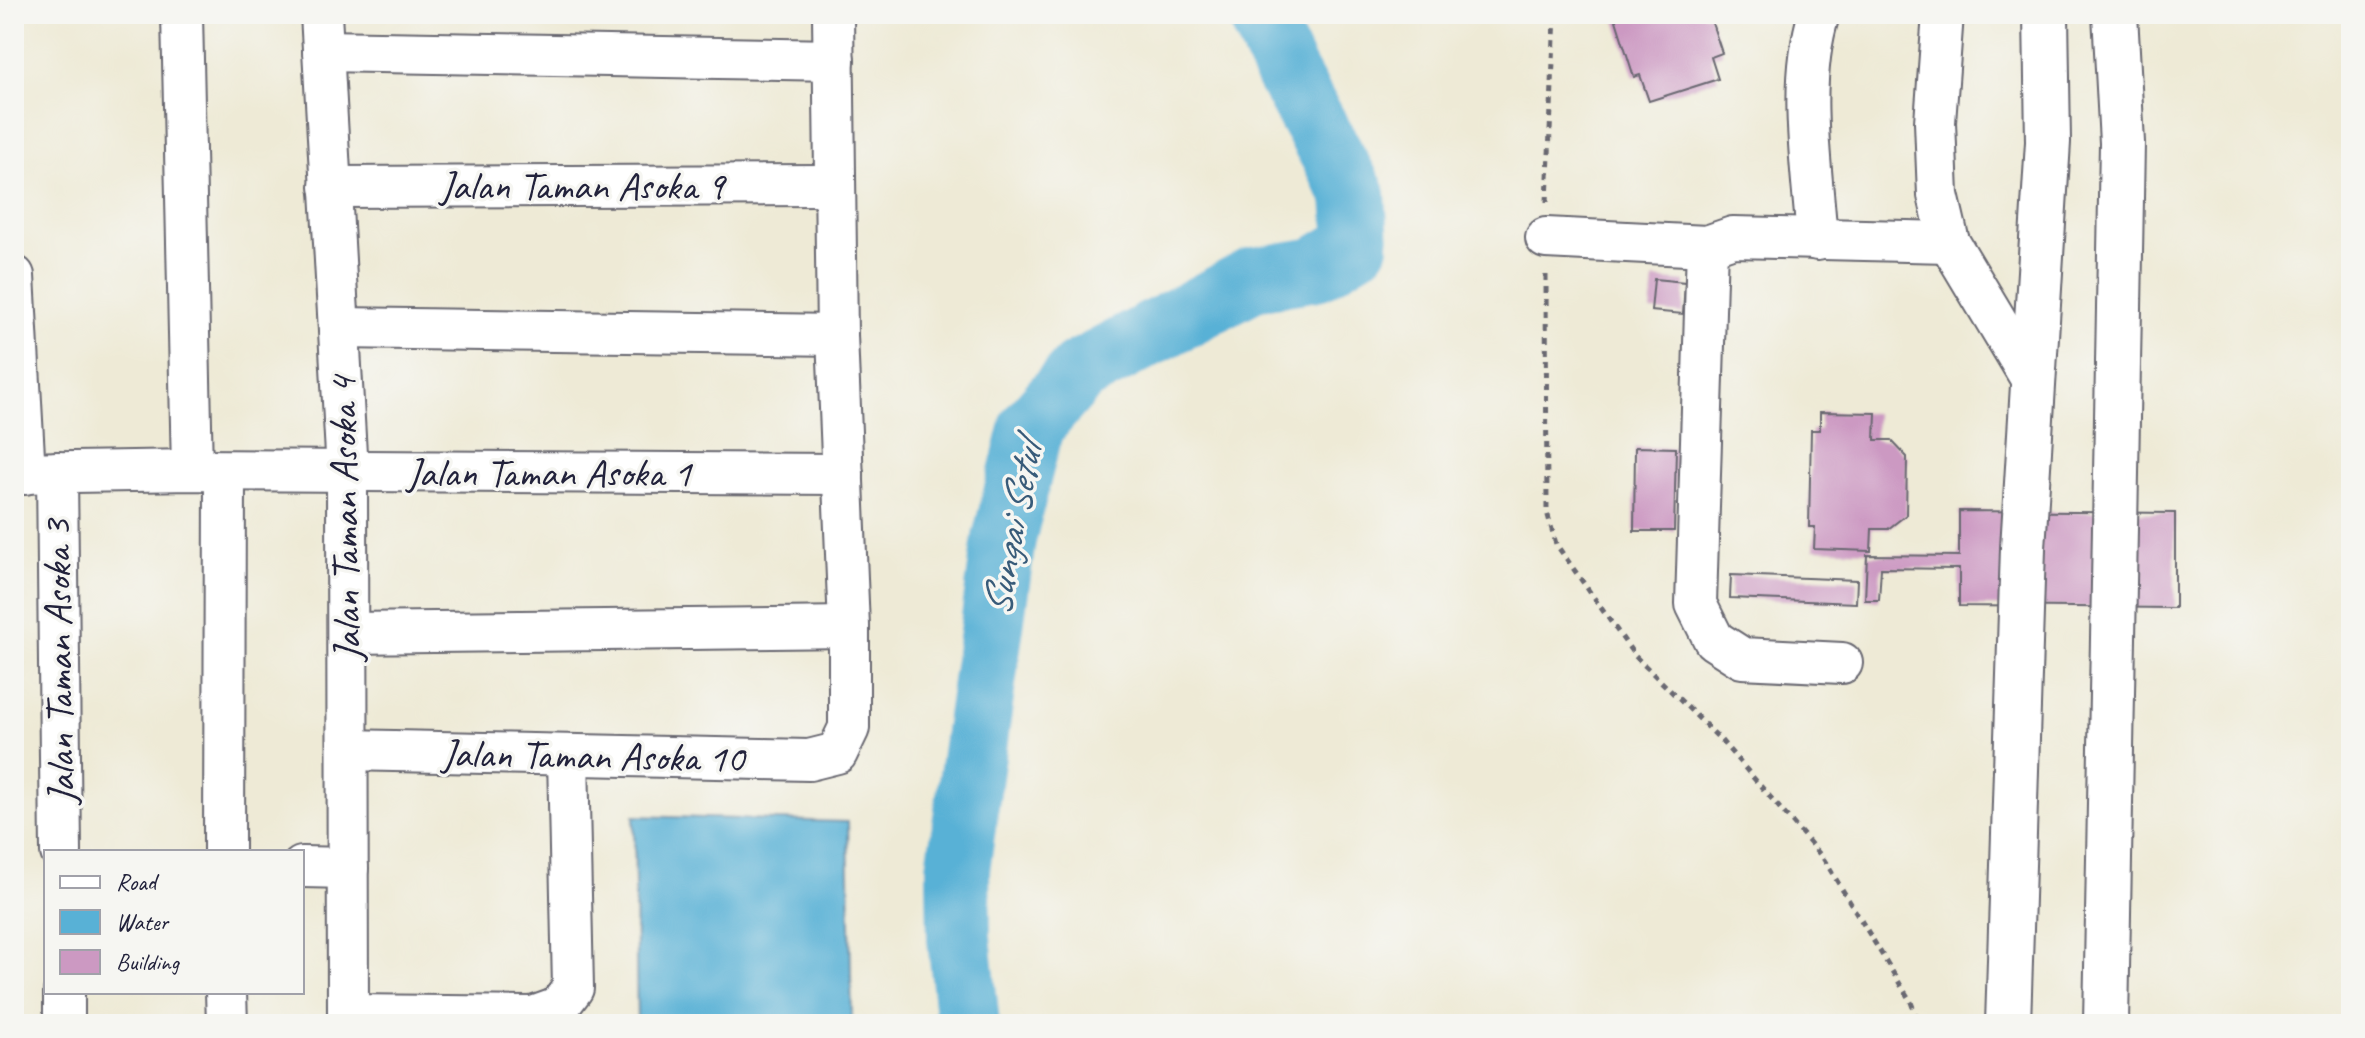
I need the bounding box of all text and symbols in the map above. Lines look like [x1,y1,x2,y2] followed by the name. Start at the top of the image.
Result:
[438,161,727,211] street label: Jalan Taman Asoka 9
[317,372,373,664] street label: Jalan Taman Asoka 4
[969,426,1057,620] water label: Sungai Setul
[405,448,693,498] street label: Jalan Taman Asoka 1
[31,516,87,807] street label: Jalan Taman Asoka 3
[439,728,748,784] street label: Jalan Taman Asoka 10
[44,850,304,994] legend
[116,867,160,897] text: Road
[116,907,171,937] text: Water
[116,947,181,977] text: Building

